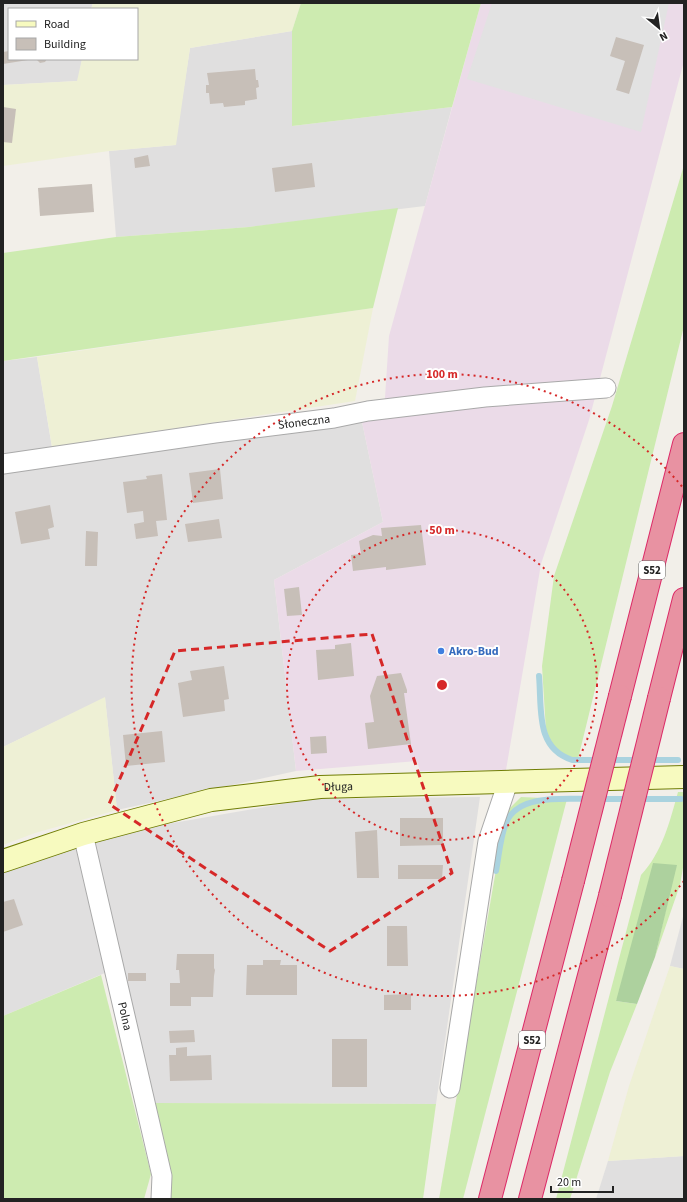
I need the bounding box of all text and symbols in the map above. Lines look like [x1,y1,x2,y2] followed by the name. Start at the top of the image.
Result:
[8,8,138,60] legend
[639,8,679,48] north arrow
[44,16,70,33] text: Road
[657,28,670,45] text: N
[44,36,86,53] text: Building
[426,366,458,383] text: 100 m
[277,410,331,433] street label: Słoneczna
[429,522,455,539] text: 50 m
[639,561,665,579] road number: S52
[448,643,499,660] place label: Akro-Bud
[436,646,446,656] marker: Akro-Bud
[435,678,449,692] centre of rings
[323,778,353,795] street label: Długa
[114,1000,137,1032] street label: Polna
[519,1031,545,1049] road number: S52
[551,1168,613,1194] scale bar
[557,1174,581,1191] text: 20 m

